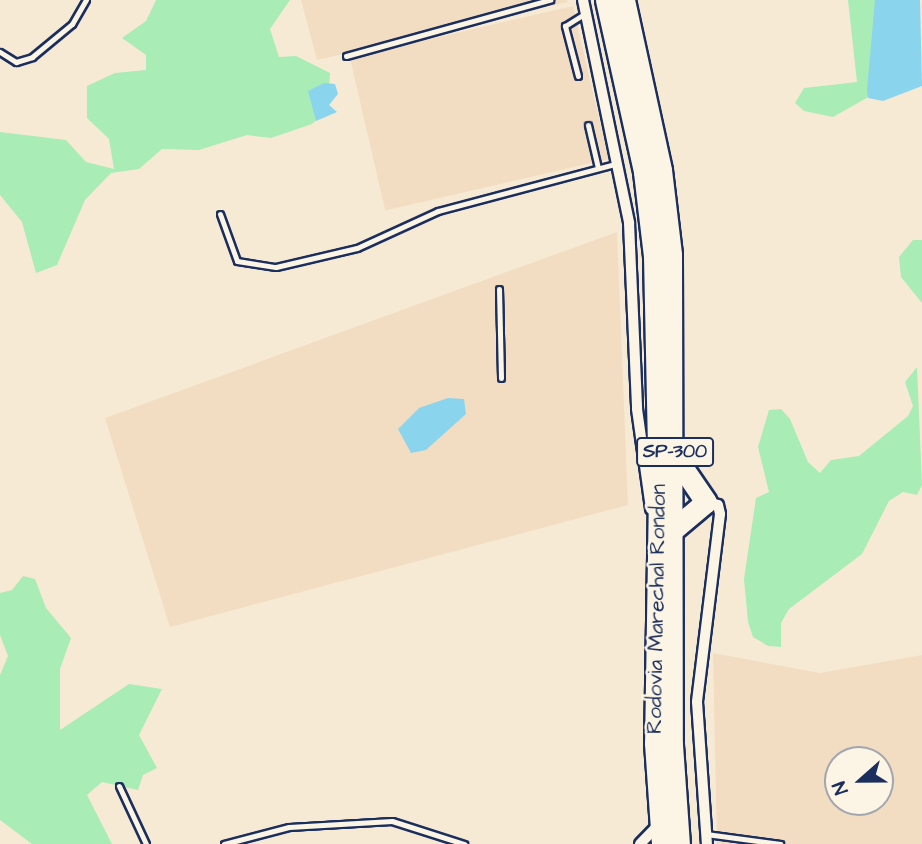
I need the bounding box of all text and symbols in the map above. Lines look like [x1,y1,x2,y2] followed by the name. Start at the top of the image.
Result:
[635,436,715,467] road number: SP-300
[642,484,672,734] street label: Rodovia Marechal Rondon
[824,746,894,816] north arrow
[826,778,856,798] text: N

